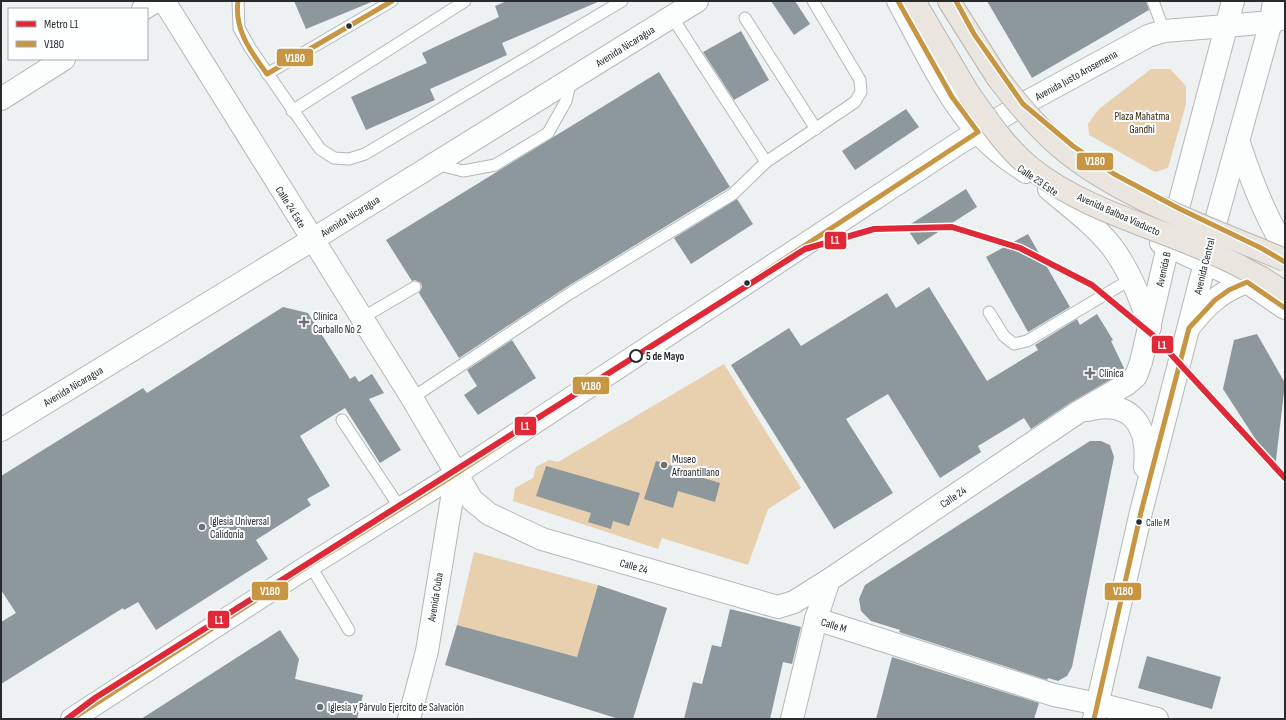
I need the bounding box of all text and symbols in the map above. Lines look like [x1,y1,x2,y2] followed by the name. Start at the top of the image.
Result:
[8,8,148,60] legend
[44,17,79,32] text: Metro L1
[344,21,354,31] unlabelled marker
[593,23,657,70] street label: Avenida Nicaragua
[44,37,64,52] text: V180
[1032,47,1120,104] street label: Avenida Justo Arosemena
[276,48,314,67] line badge: V180
[285,52,305,65] text: V180
[1114,110,1170,136] park label: Plaza Mahatma Gandhi
[1076,152,1114,171] line badge: V180
[1085,155,1105,168] text: V180
[1015,162,1061,199] street label: Calle 23 Este
[273,184,308,230] street label: Calle 24 Este
[1074,190,1163,239] street label: Avenida Balboa Viaducto
[318,193,382,240] street label: Avenida Nicaragua
[824,231,847,250] line badge: L1
[831,234,840,247] text: L1
[1191,237,1218,297] street label: Avenida Central
[1153,250,1174,289] street label: Avenida B
[742,278,752,288] unlabelled marker
[313,310,362,336] place label: Clínica Carballo No 2
[298,316,310,328] marker: Clínica Carballo No 2
[1151,335,1174,354] line badge: L1
[1158,339,1167,352] text: L1
[629,349,643,363] marker: 5 de Mayo
[646,350,685,363] place label: 5 de Mayo
[40,364,105,410] street label: Avenida Nicaragua
[1084,367,1096,379] marker: Clínica
[1099,367,1124,380] place label: Clínica
[572,376,610,395] line badge: V180
[581,380,601,393] text: V180
[514,416,537,436] line badge: L1
[521,420,530,433] text: L1
[671,453,720,479] place label: Museo Afroantillano
[659,460,669,470] marker: Museo Afroantillano
[938,484,969,511] street label: Calle 24
[210,515,269,541] place label: Iglesia Universal Calidonia
[1134,517,1144,527] marker: Calle M
[1146,517,1170,529] place label: Calle M
[197,522,207,532] marker: Iglesia Universal Calidonia
[618,556,650,577] street label: Calle 24
[425,572,446,623] street label: Avenida Cuba
[251,581,289,601] line badge: V180
[1104,582,1142,601] line badge: V180
[260,585,280,598] text: V180
[1113,585,1133,598] text: V180
[207,610,230,629] line badge: L1
[215,614,224,627] text: L1
[819,615,848,636] street label: Calle M
[328,701,464,714] place label: Iglesia y Párvulo Ejercito de Salvación
[315,702,325,712] marker: Iglesia y Párvulo Ejercito de Salvación

